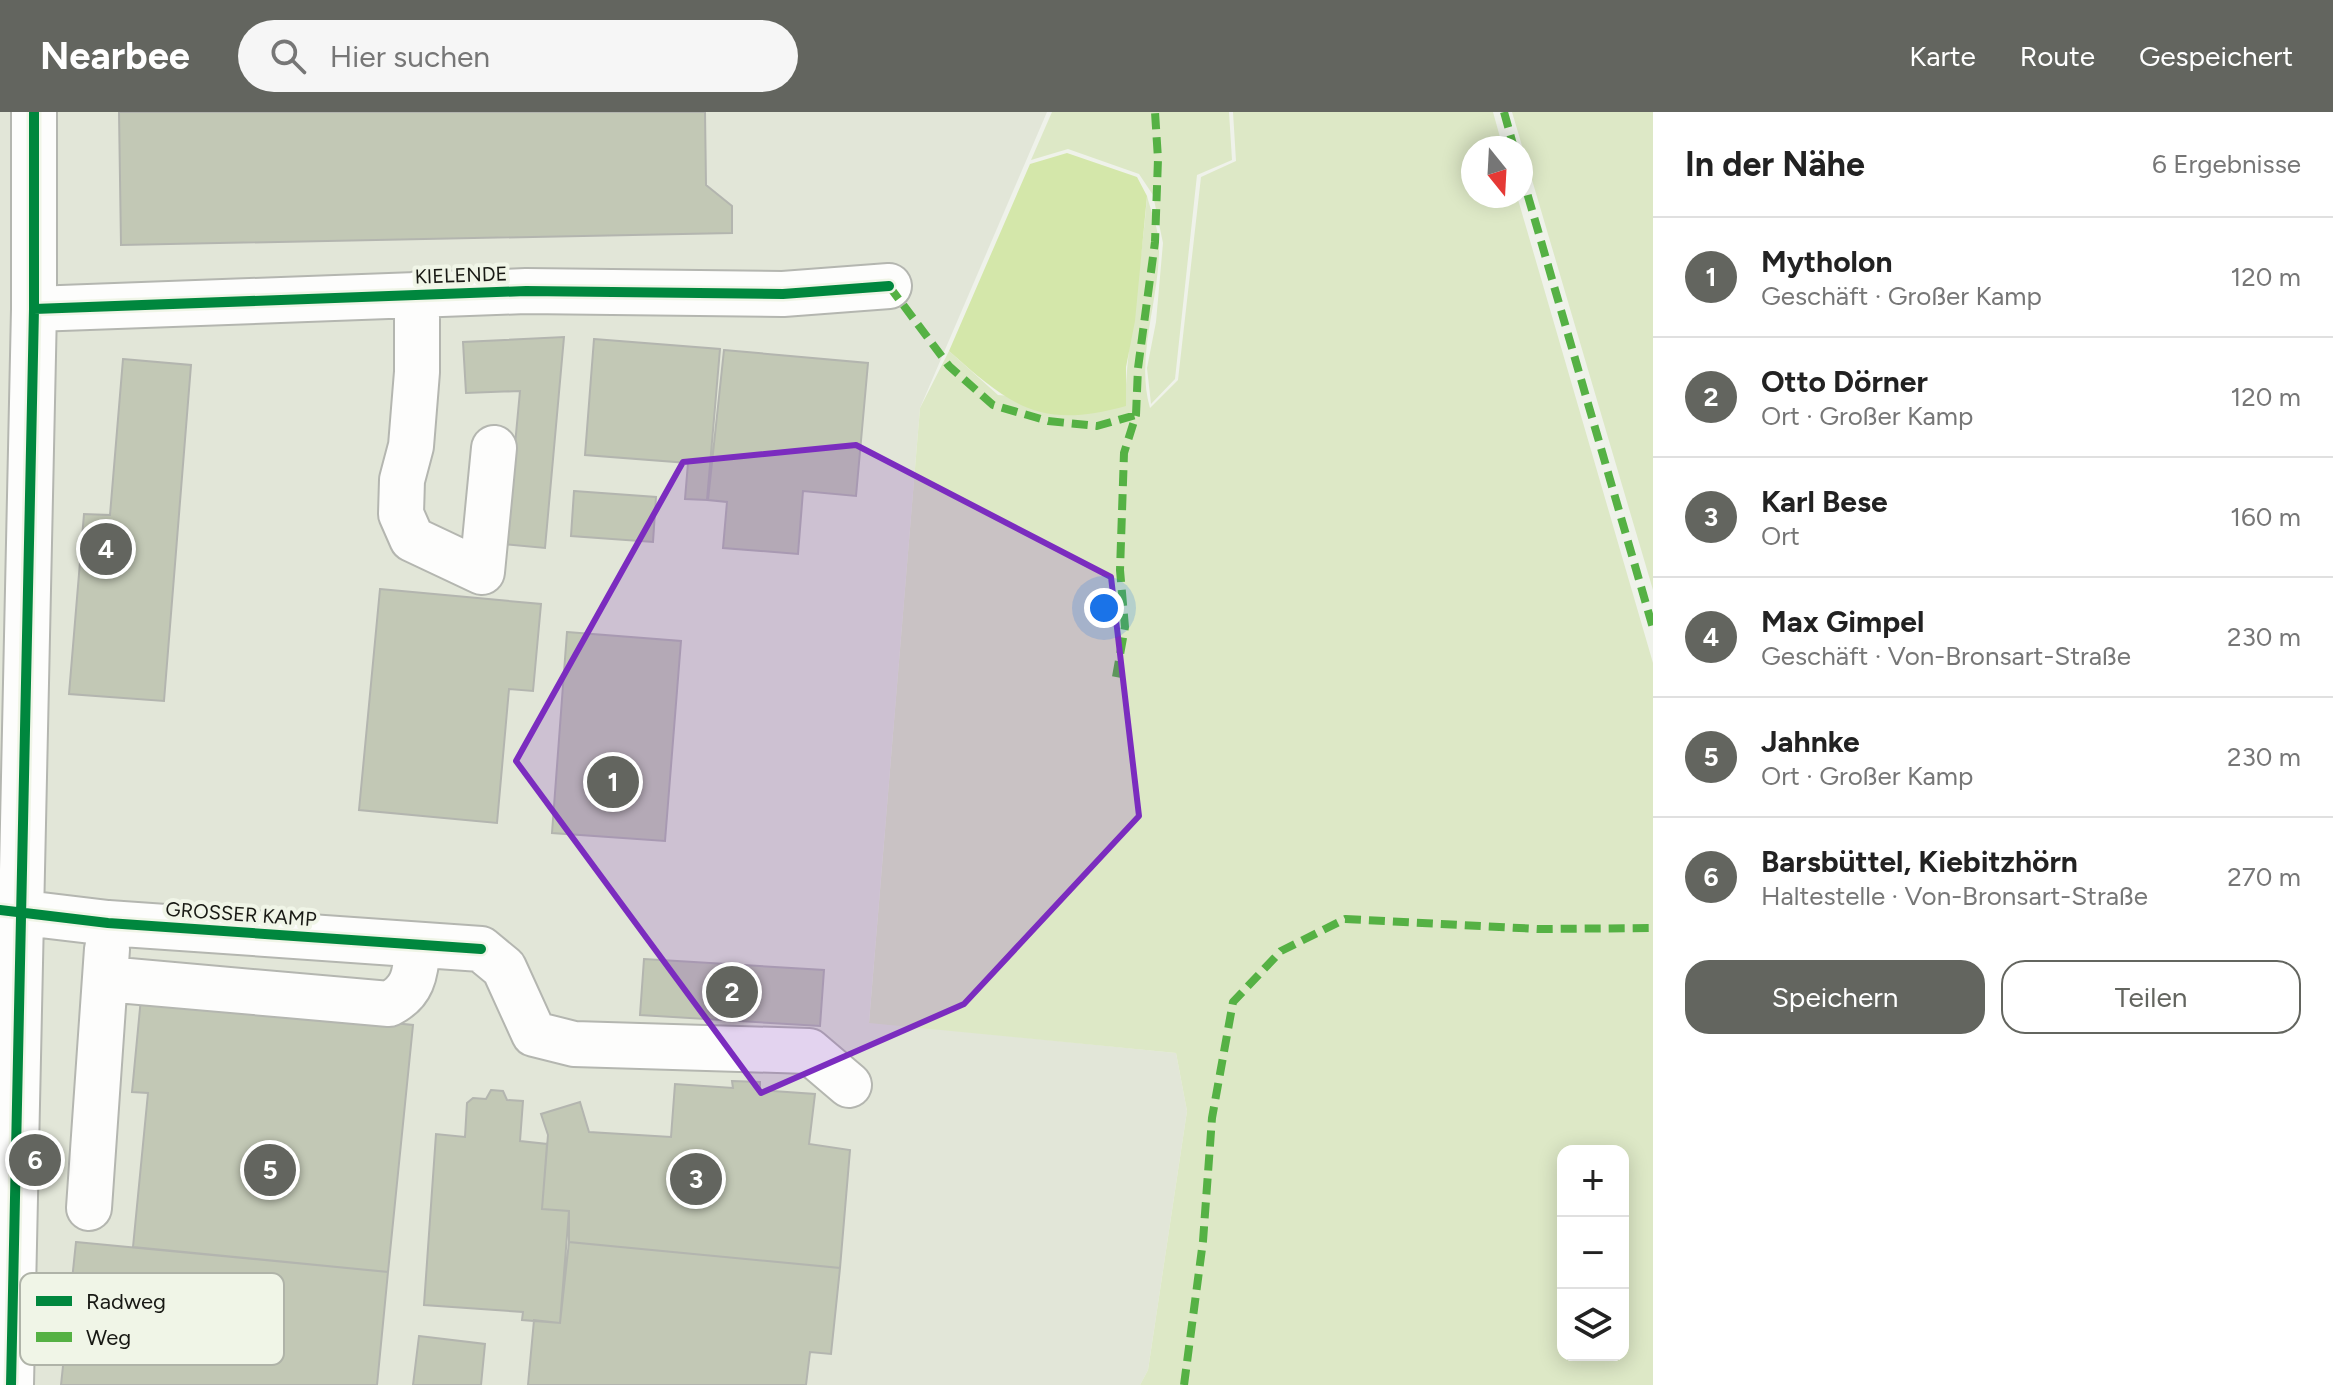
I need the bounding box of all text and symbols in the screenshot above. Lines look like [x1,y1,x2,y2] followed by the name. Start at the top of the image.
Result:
[238,20,798,92] search box
[40,33,190,79] text: Nearbee
[266,34,310,78] icon: search
[330,38,490,75] text: Hier suchen
[1909,39,1976,73] text: Karte
[2020,39,2095,73] text: Route
[2139,39,2293,73] text: Gespeichert
[1461,136,1533,208] north arrow
[1685,144,1865,185] text: In der Nähe
[2152,148,2301,180] text: 6 Ergebnisse
[1761,243,1892,280] text: Mytholon
[414,261,508,289] street label: KIELENDE
[1706,261,1716,293] text: 1
[2231,261,2301,293] text: 120 m
[1761,280,2042,312] text: Geschäft · Großer Kamp
[1761,363,1928,400] text: Otto Dörner
[1703,381,1719,413] text: 2
[2231,381,2301,413] text: 120 m
[1761,400,1973,432] text: Ort · Großer Kamp
[1761,483,1888,520] text: Karl Bese
[1704,501,1718,533] text: 3
[2230,501,2301,533] text: 160 m
[80,519,132,579] pin: 4
[1761,520,1800,552] text: Ort
[1084,588,1124,628] your location
[1761,603,1924,640] text: Max Gimpel
[1703,621,1719,653] text: 4
[2227,621,2301,653] text: 230 m
[1761,640,2131,672] text: Geschäft · Von-Bronsart-Straße
[1761,723,1860,760] text: Jahnke
[1703,741,1719,773] text: 5
[2227,741,2301,773] text: 230 m
[587,752,639,812] pin: 1
[1761,760,1973,792] text: Ort · Großer Kamp
[1761,843,2078,880] text: Barsbüttel, Kiebitzhörn
[1703,861,1719,893] text: 6
[2227,861,2301,893] text: 270 m
[1761,880,2148,912] text: Haltestelle · Von-Bronsart-Straße
[165,897,318,931] street label: GROSSER KAMP
[1685,960,1985,1034] button: Speichern
[2001,960,2301,1034] button: Teilen
[706,962,758,1022] pin: 2
[9,1130,61,1190] pin: 6
[244,1140,296,1200] pin: 5
[1557,1145,1629,1361] map controls
[1557,1145,1629,1217] button: +
[670,1149,722,1209] pin: 3
[1557,1217,1629,1289] button: −
[20,1273,284,1365] legend
[86,1288,166,1315] text: Radweg
[1557,1289,1629,1361] button: layers
[86,1324,131,1351] text: Weg

